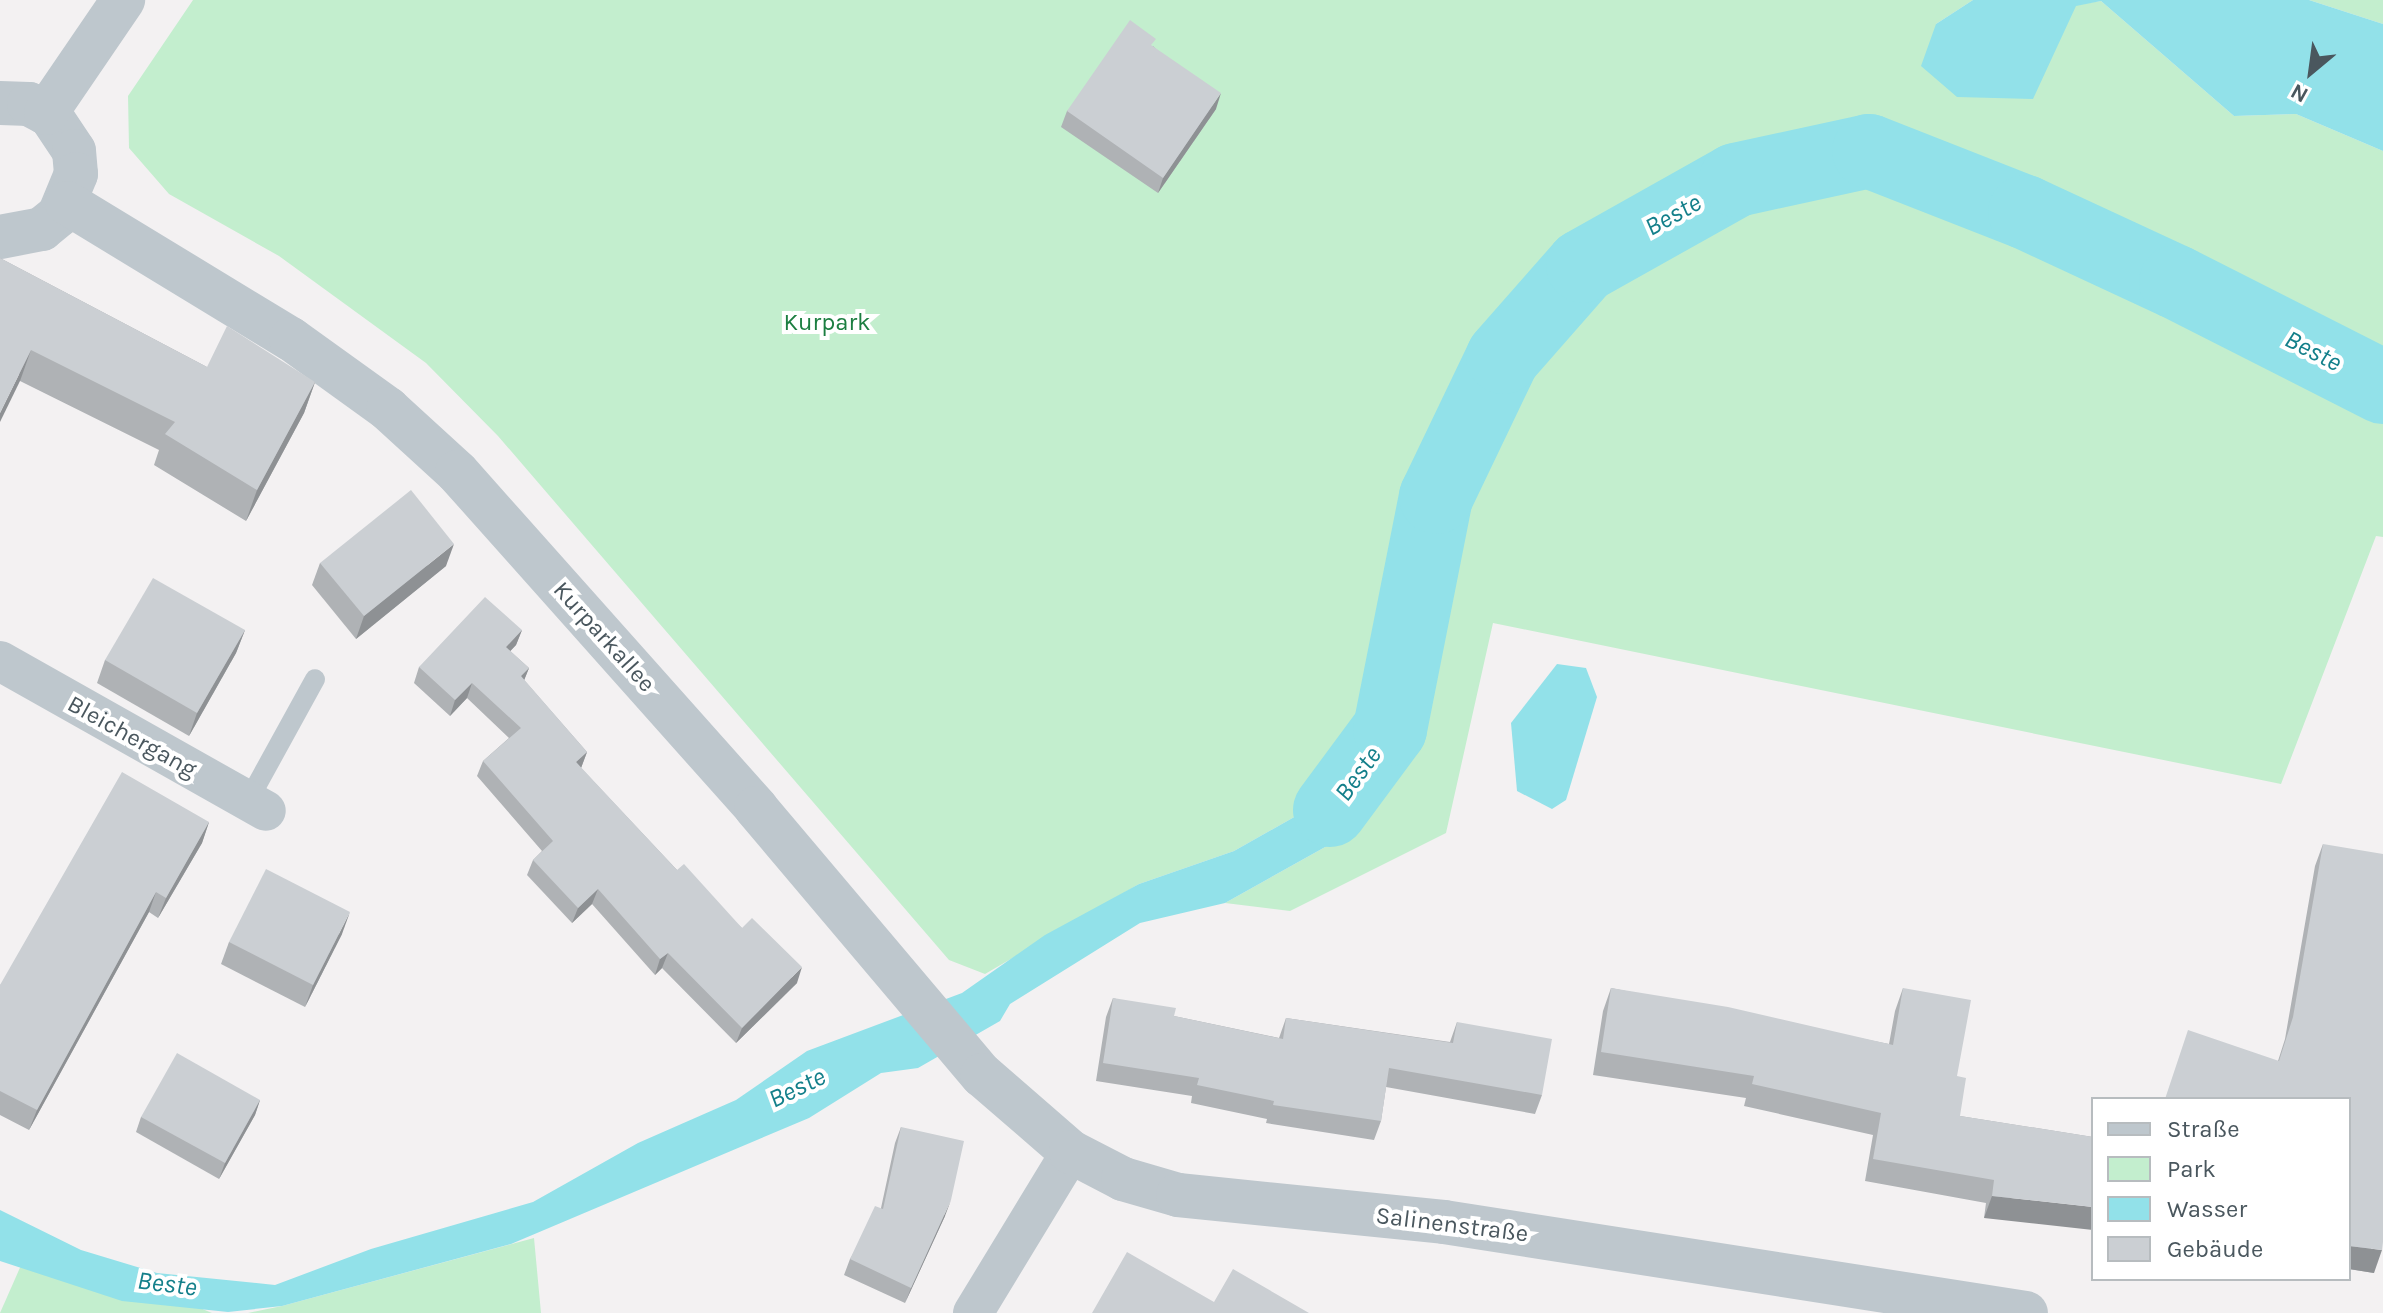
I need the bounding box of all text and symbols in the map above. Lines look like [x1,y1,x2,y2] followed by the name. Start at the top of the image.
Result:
[2271,32,2351,112] north arrow
[2286,78,2313,108] text: N
[1639,187,1707,243] water label: Beste
[783,309,871,337] park label: Kurpark
[2279,324,2347,378] water label: Beste
[547,576,661,698] street label: Kurparkallee
[62,690,202,784] street label: Bleichergang
[1328,741,1388,807] water label: Beste
[763,1061,831,1115] water label: Beste
[2091,1097,2351,1281] legend
[2167,1115,2239,1143] text: Straße
[2167,1155,2216,1183] text: Park
[2167,1195,2247,1223] text: Wasser
[1374,1201,1530,1249] street label: Salinenstraße
[2167,1235,2263,1263] text: Gebäude
[135,1265,199,1303] water label: Beste

